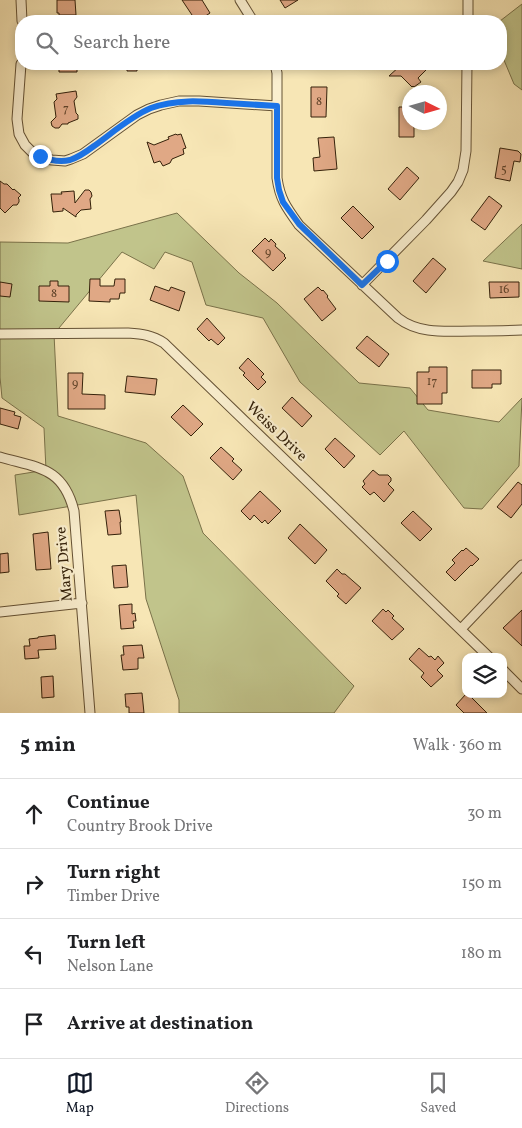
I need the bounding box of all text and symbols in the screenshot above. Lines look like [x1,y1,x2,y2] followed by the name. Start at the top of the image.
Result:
[15,15,507,70] search box
[33,29,61,57] icon: search
[73,30,170,56] text: Search here
[402,85,447,130] north arrow
[316,94,322,110] house number: 8
[63,101,69,117] house number: 7
[29,145,52,168] route end
[501,162,507,178] house number: 5
[265,245,271,261] house number: 9
[376,250,399,273] route start
[499,282,509,298] house number: 16
[51,286,57,302] house number: 8
[427,374,437,390] house number: 17
[72,376,78,392] house number: 9
[241,397,311,467] street label: Weiss Drive
[51,526,79,602] street label: Mary Drive
[462,653,507,698] map controls
[462,653,507,698] button: layers
[20,731,76,760] text: 5 min
[413,735,502,757] text: Walk · 360 m
[67,790,150,816] text: Continue
[20,800,48,828] icon: ahead
[467,803,502,825] text: 30 m
[67,816,213,838] text: Country Brook Drive
[67,860,160,886] text: Turn right
[20,870,48,898] icon: right
[461,873,502,895] text: 150 m
[67,886,160,908] text: Timber Drive
[67,930,146,956] text: Turn left
[20,940,48,968] icon: left
[461,943,502,965] text: 180 m
[67,956,153,978] text: Nelson Lane
[20,1010,48,1038] icon: arrive
[67,1011,253,1037] text: Arrive at destination
[66,1069,94,1118] tab: Map
[225,1069,289,1118] tab: Directions
[420,1069,456,1118] tab: Saved

